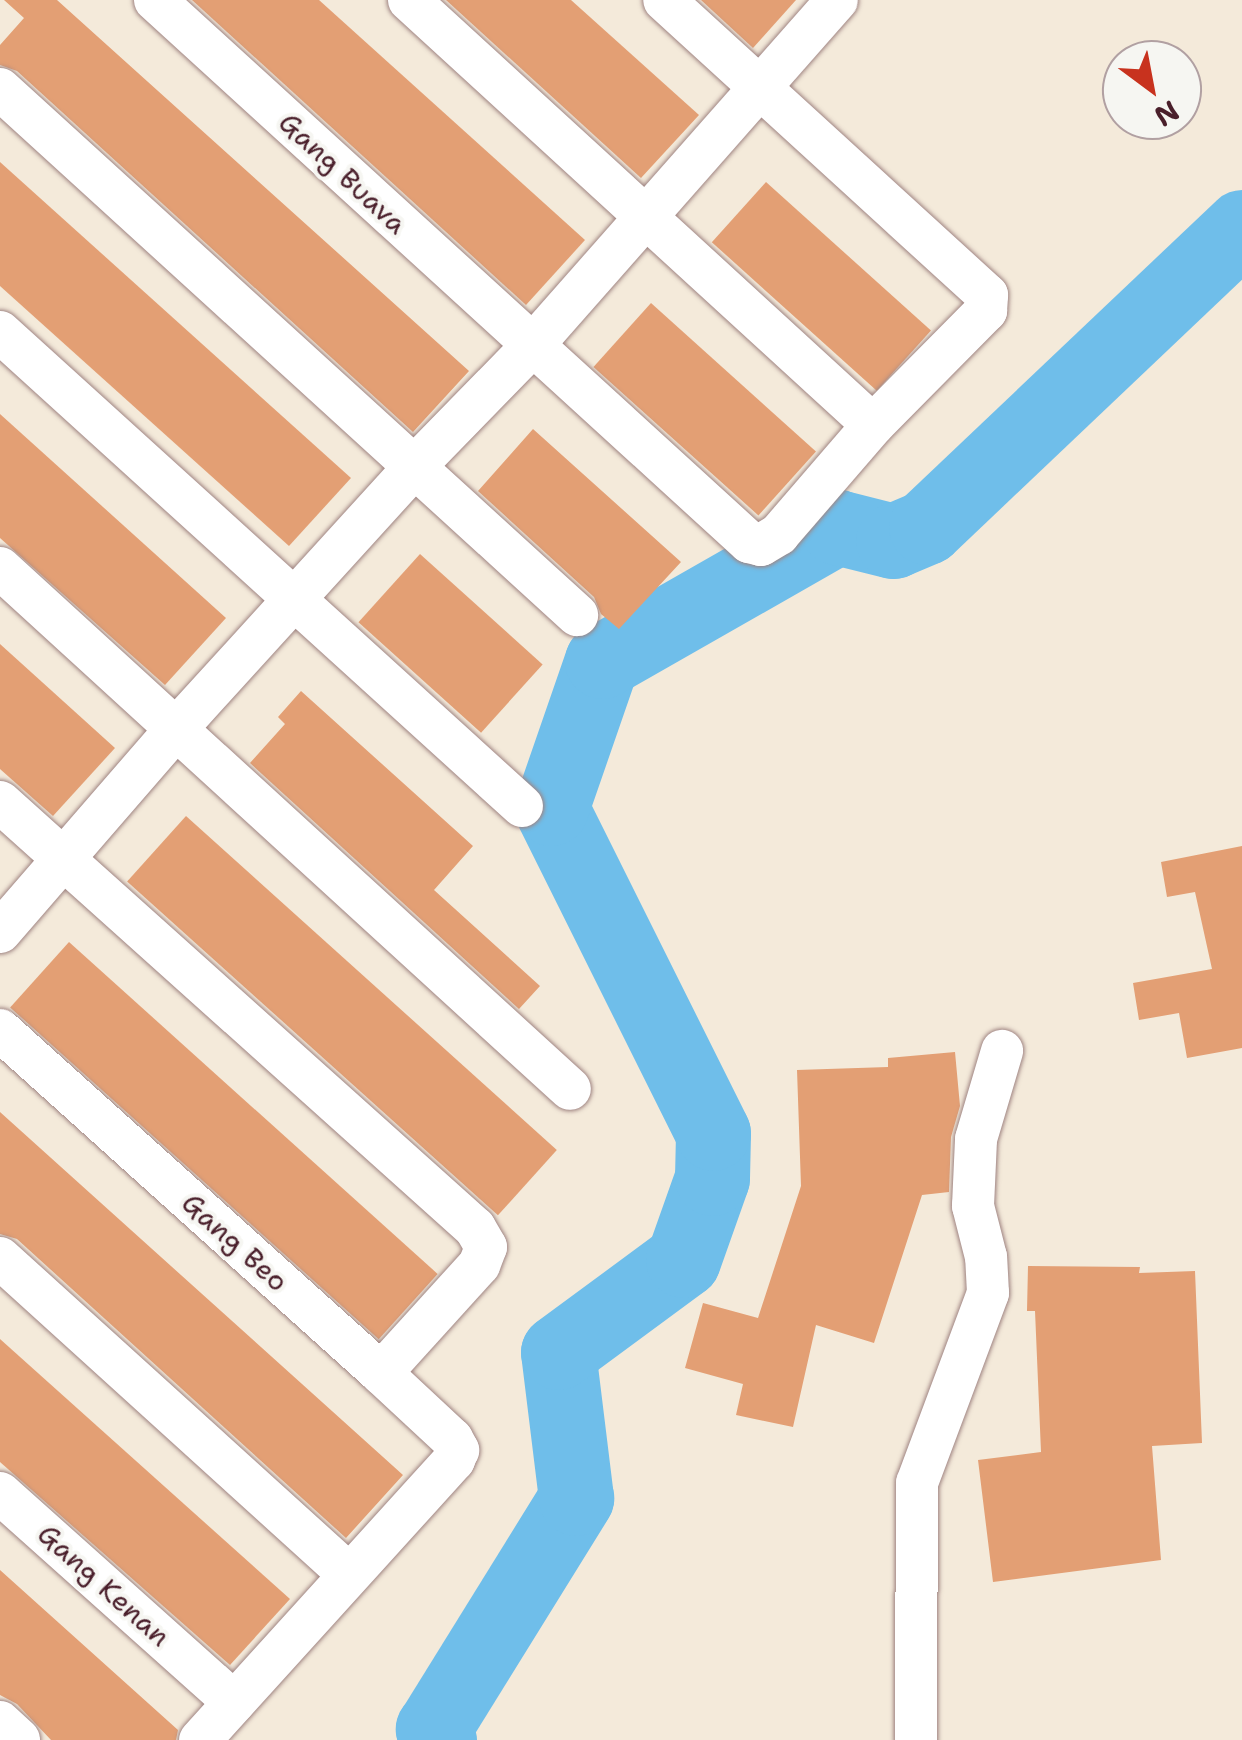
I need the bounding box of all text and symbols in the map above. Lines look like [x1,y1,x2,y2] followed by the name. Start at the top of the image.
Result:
[1102,40,1202,140] north arrow
[1147,92,1186,136] text: N
[272,105,414,241] street label: Gang Buava
[175,1186,295,1298] street label: Gang Beo
[31,1517,177,1653] street label: Gang Kenan

